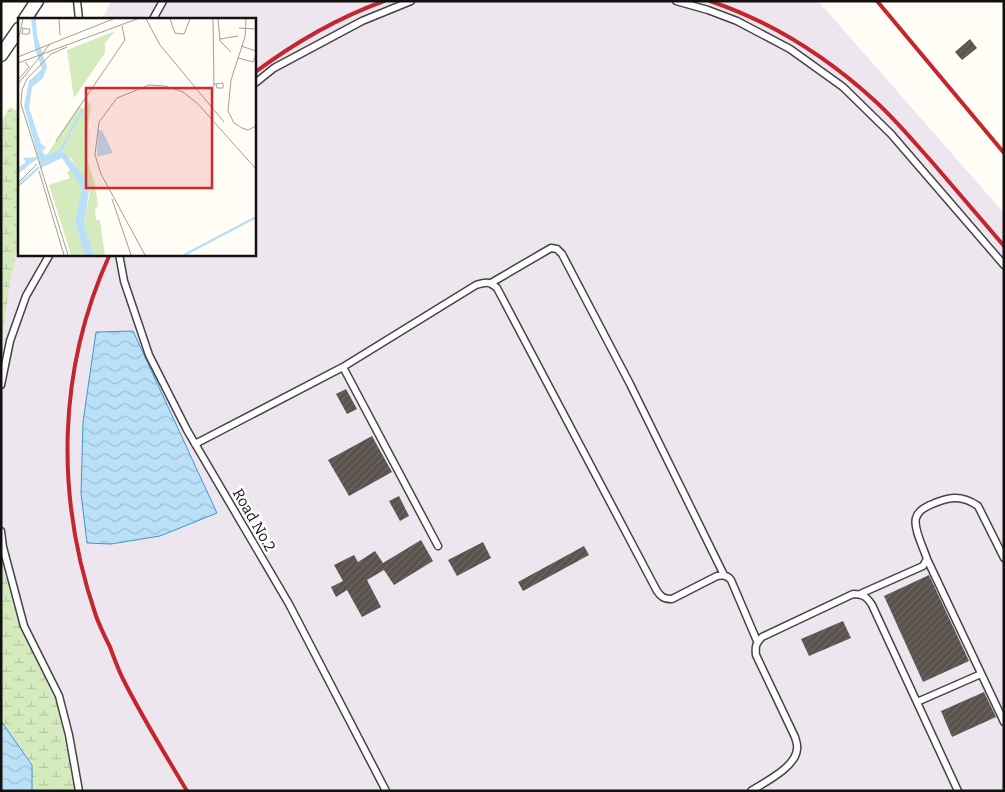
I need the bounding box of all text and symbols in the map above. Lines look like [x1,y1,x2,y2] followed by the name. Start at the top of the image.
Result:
[18,18,255,255] inset map
[229,485,279,555] street label: Road No.2

